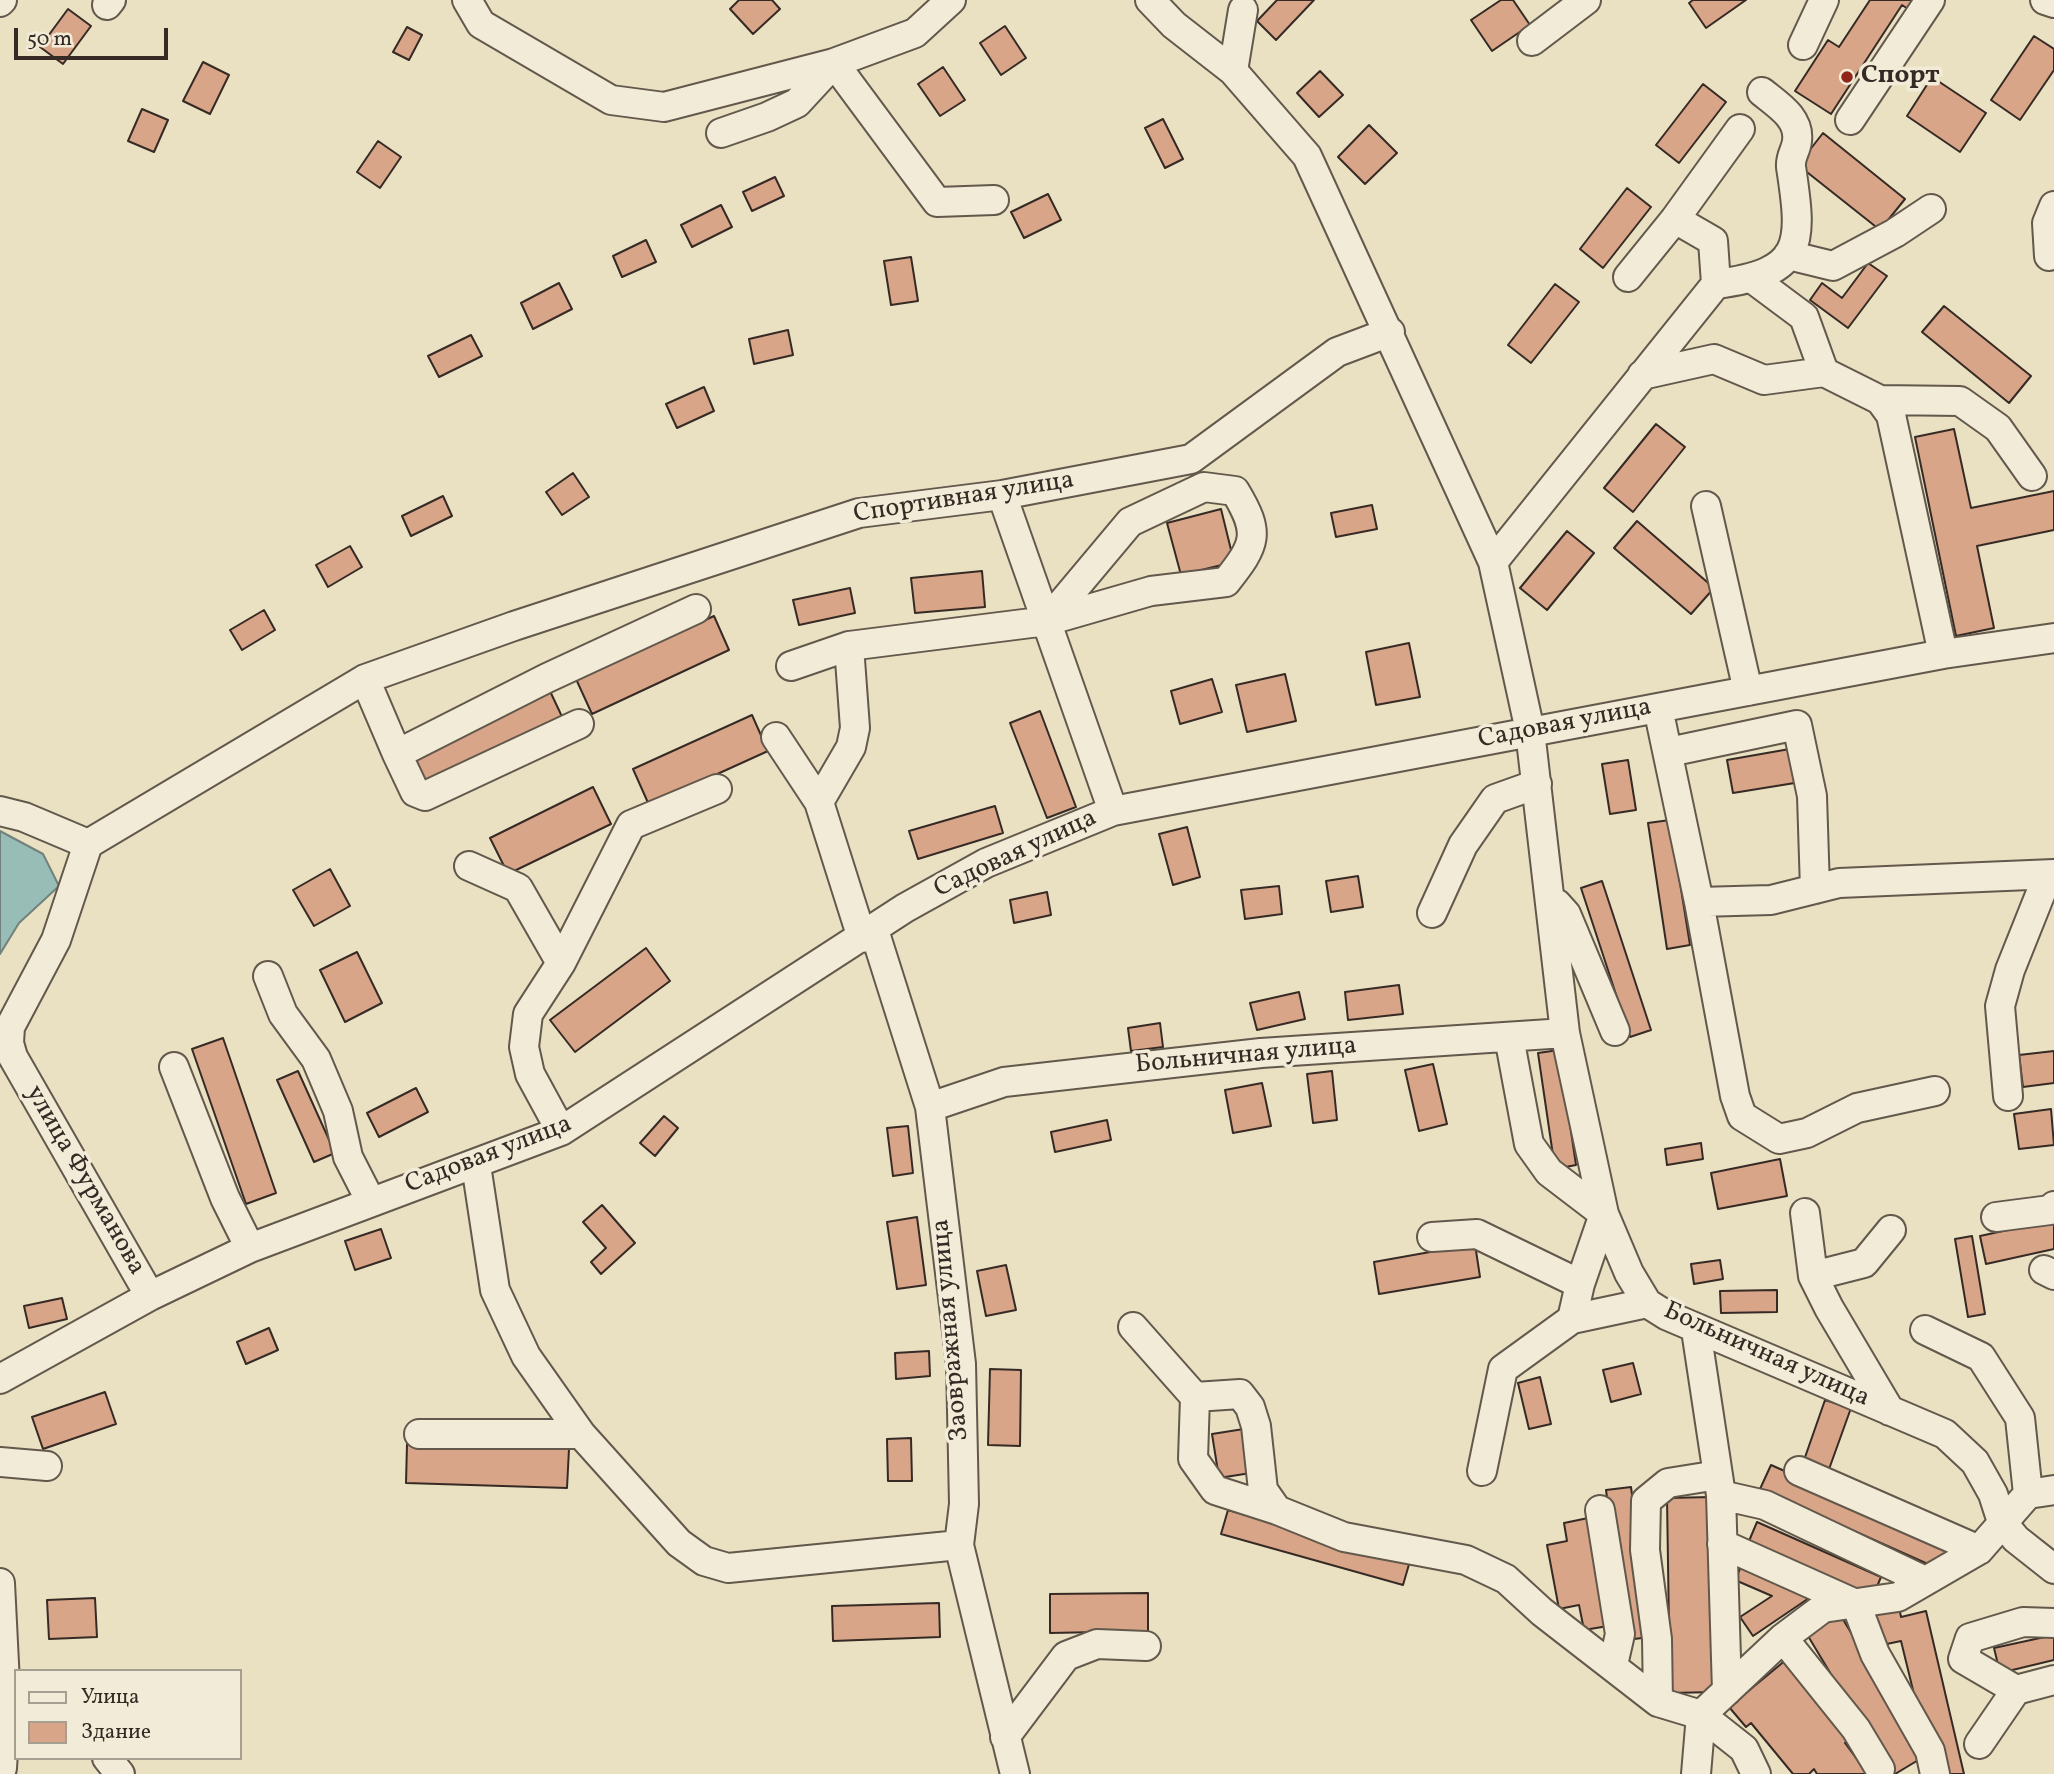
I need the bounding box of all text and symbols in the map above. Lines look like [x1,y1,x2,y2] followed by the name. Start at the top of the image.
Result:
[18,14,172,58] scale bar
[27,25,72,54] text: 50 m
[1861,61,1939,93] place label: Спорт
[1839,69,1855,85] marker: Спорт
[852,466,1076,532] street label: Спортивная улица
[1476,693,1654,757] street label: Садовая улица
[930,804,1102,906] street label: Садовая улица
[1134,1032,1358,1082] street label: Больничная улица
[17,1081,151,1281] street label: улица Фурманова
[401,1110,577,1202] street label: Садовая улица
[927,1218,977,1442] street label: Заовражная улица
[1658,1297,1874,1415] street label: Больничная улица
[14,1669,242,1760] legend
[81,1683,139,1712] text: Улица
[81,1718,151,1747] text: Здание

